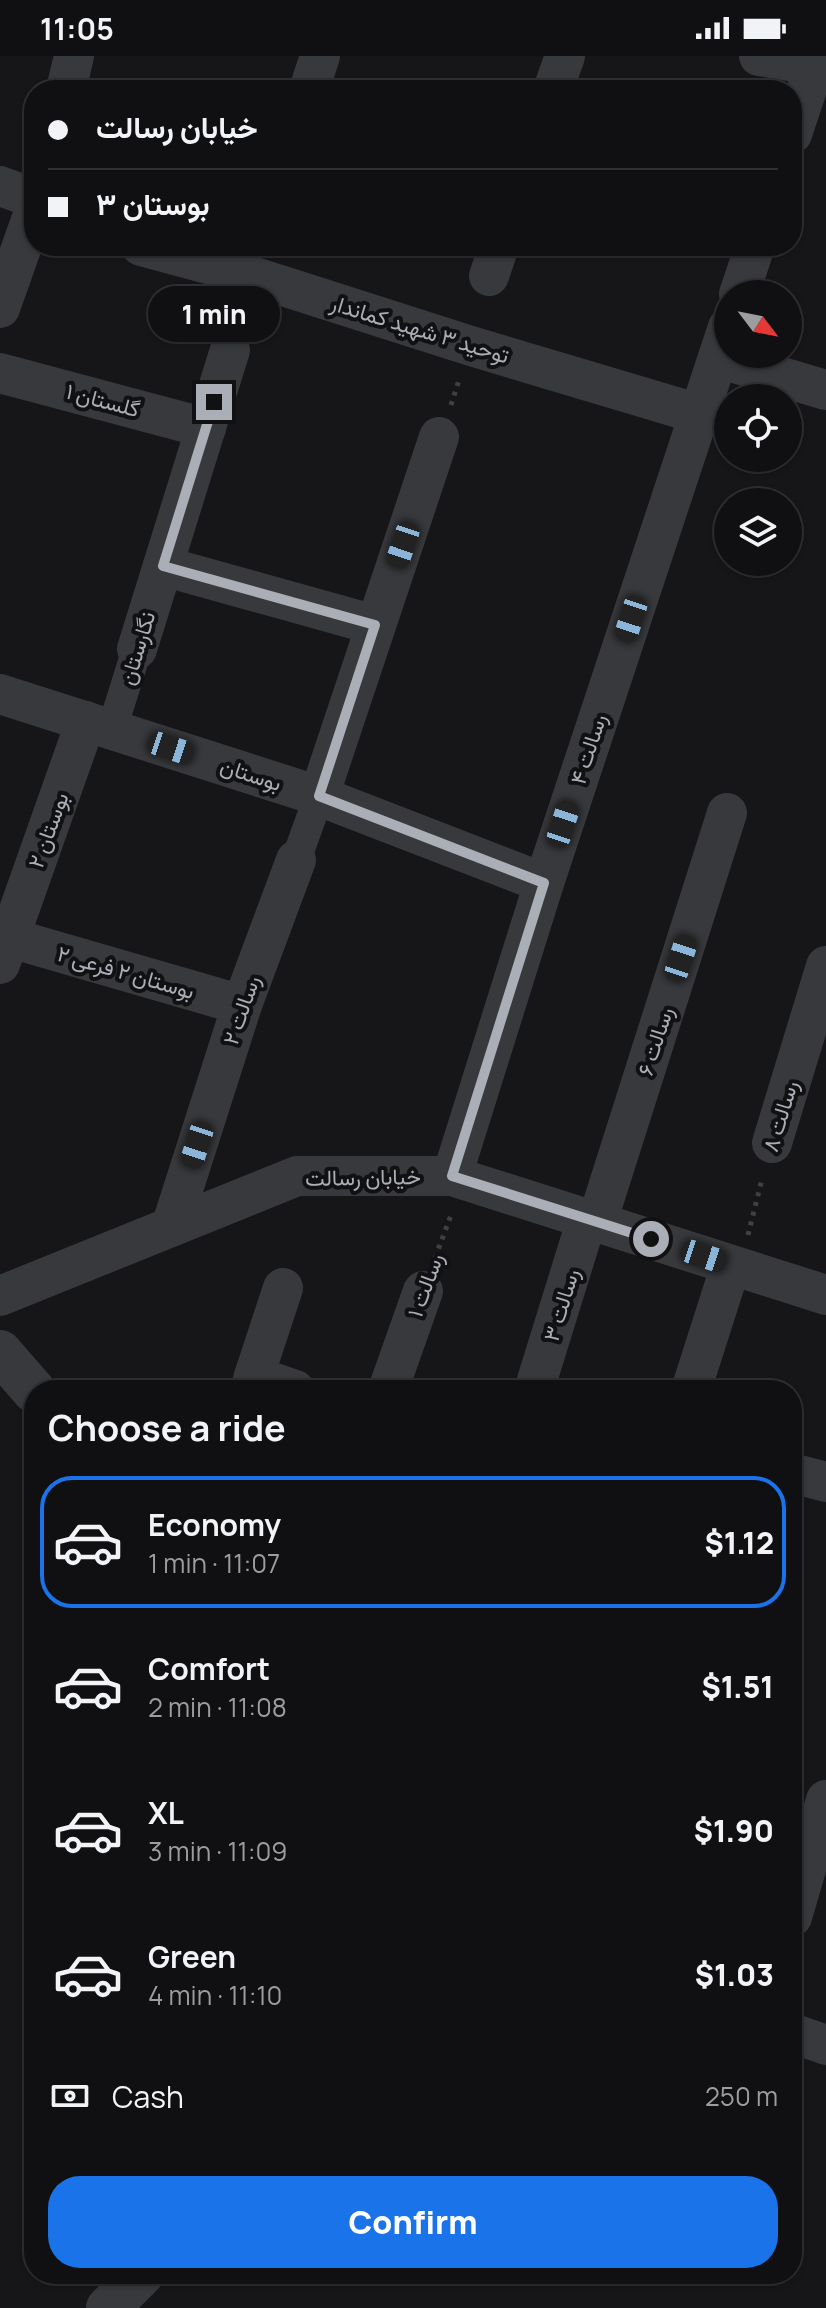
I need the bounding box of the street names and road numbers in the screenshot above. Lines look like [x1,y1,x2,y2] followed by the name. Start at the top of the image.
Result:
[326,287,513,371] street label: توحید ۳ شهید کماندار
[63,376,143,424] street label: گلستان ۱
[112,608,162,688] street label: نگارستان
[563,710,613,788] street label: رسالت ۴
[217,750,285,798] street label: بوستان
[20,788,76,872] street label: بوستان ۲
[54,938,198,1006] street label: بوستان ۲ فرعی ۲
[215,971,267,1049] street label: رسالت ۲
[630,1003,680,1079] street label: رسالت ۶
[755,1077,805,1155] street label: رسالت ۸
[305,1161,421,1193] street label: خیابان رسالت
[400,1249,450,1321] street label: رسالت ۱
[536,1265,586,1345] street label: رسالت ۳

